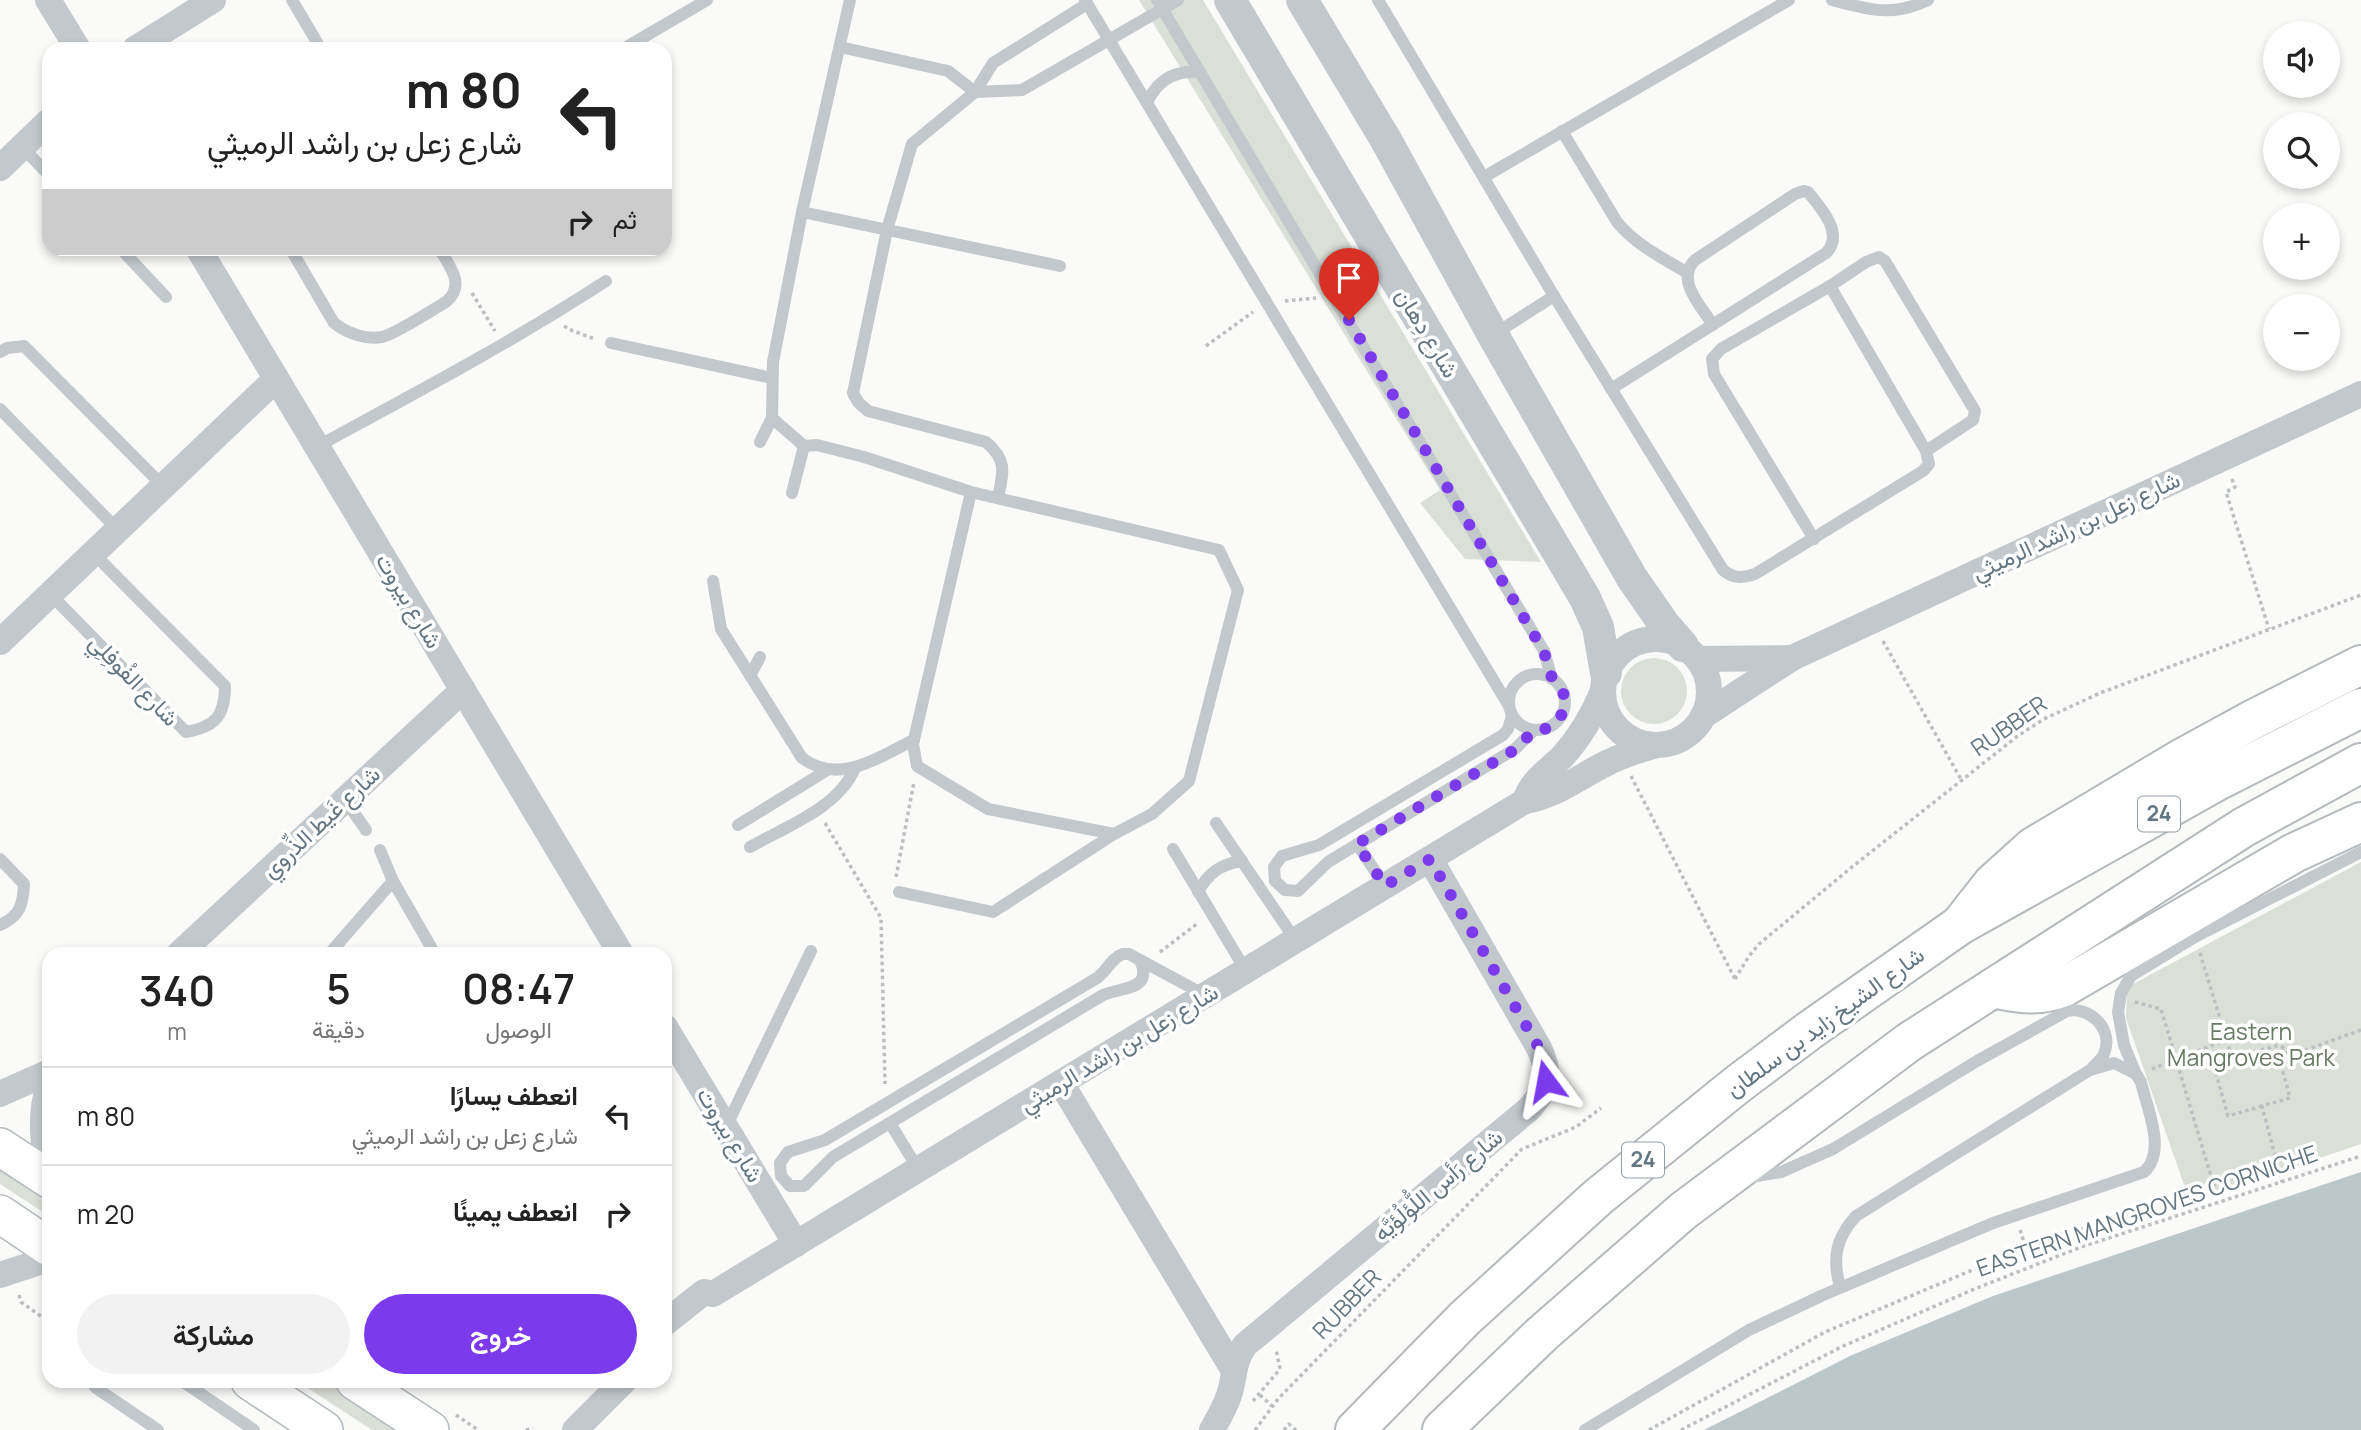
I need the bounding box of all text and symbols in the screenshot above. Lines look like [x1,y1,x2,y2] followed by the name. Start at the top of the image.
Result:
[2263,21,2340,371] map controls
[2263,21,2340,98] button: sound
[406,56,522,123] text: 80 m
[546,70,637,161] icon: left
[2263,112,2340,189] button: search
[207,120,522,164] text: شارع زعل بن راشد الرميثي
[613,201,637,237] text: ثم
[561,203,599,241] icon: right
[2263,203,2340,280] button: +
[1319,248,1379,320] pin
[1330,259,1368,297] icon: arrive
[1388,282,1467,384] street label: شارع دِهان
[2263,294,2340,371] button: −
[1966,463,2187,591] street label: شارع زعل بن راشد الرميثي
[368,547,451,655] street label: شارع بيروت
[80,626,187,735] street label: شارع الفُوفِلِي
[1964,687,2053,763] street label: RUBBER
[254,758,389,888] street label: شارع غَيط الذِّروي
[2138,796,2180,832] road number: 24
[1719,938,1931,1105] street label: شارع الشيخ زايد بن سلطان
[326,959,351,1017] text: 5
[462,959,575,1017] text: 08:47
[139,961,215,1019] text: 340
[1013,975,1226,1123] street label: شارع زعل بن راشد الرميثي
[312,1013,365,1045] text: دقيقة
[485,1013,552,1045] text: الوصول
[167,1015,187,1047] text: m
[2167,1015,2335,1073] park label: Eastern Mangroves Park
[1509,1044,1583,1118] position arrow
[450,1077,578,1113] text: انعطف يسارًا
[689,1081,772,1189] street label: شارع بيروت
[599,1097,637,1135] icon: left
[77,1098,135,1134] text: 80 m
[352,1119,578,1151] text: شارع زعل بن راشد الرميثي
[1364,1119,1509,1249] street label: شارع رَأس اللُّؤلُؤيَّه
[1972,1137,2321,1284] street label: EASTERN MANGROVES CORNICHE
[1622,1142,1664,1178] road number: 24
[453,1193,578,1229] text: انعطف يمينًا
[599,1195,637,1233] icon: right
[77,1196,135,1232] text: 20 m
[1305,1261,1388,1346] street label: RUBBER
[77,1294,350,1374] button: مشاركة
[364,1294,637,1374] button: خروج

